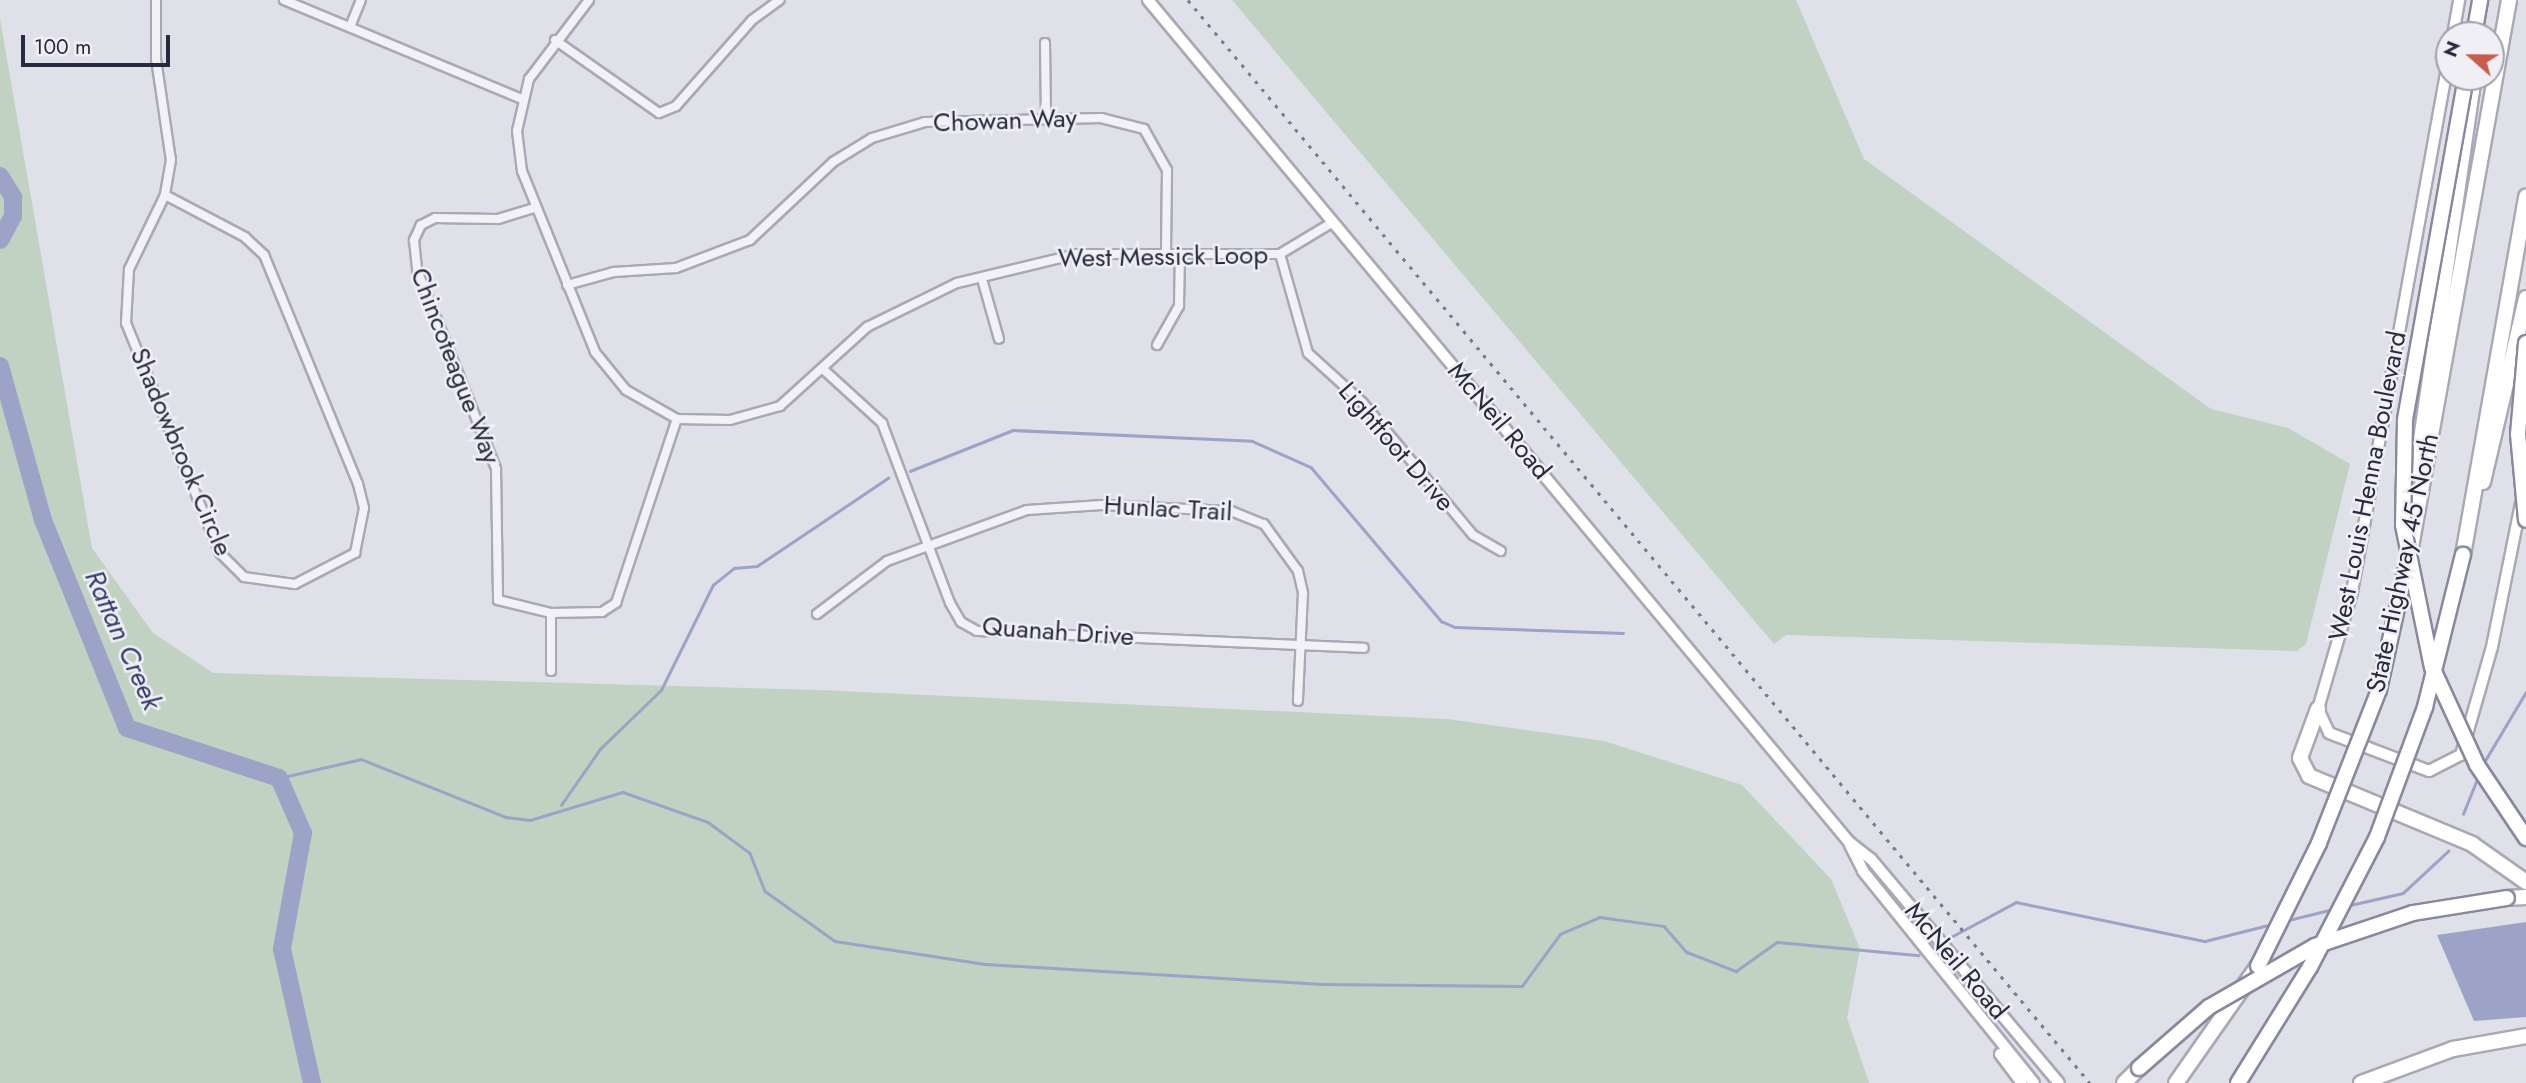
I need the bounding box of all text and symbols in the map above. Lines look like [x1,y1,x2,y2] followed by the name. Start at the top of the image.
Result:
[24,21,173,65] scale bar
[2435,21,2505,91] north arrow
[34,32,91,62] text: 100 m
[2436,37,2467,61] text: N
[933,103,1077,139] street label: Chowan Way
[1058,240,1268,274] street label: West Messick Loop
[403,264,507,468] street label: Chincoteague Way
[2323,329,2413,643] street label: West Louis Henna Boulevard
[123,343,239,561] street label: Shadowbrook Circle
[1441,356,1557,486] street label: McNeil Road
[1331,376,1461,518] street label: Lightfoot Drive
[2360,431,2446,695] street label: State Highway 45 North
[1103,490,1233,528] street label: Hunlac Trail
[77,565,169,715] water label: Rattan Creek
[981,611,1135,653] street label: Quanah Drive
[1898,896,2014,1026] street label: McNeil Road

